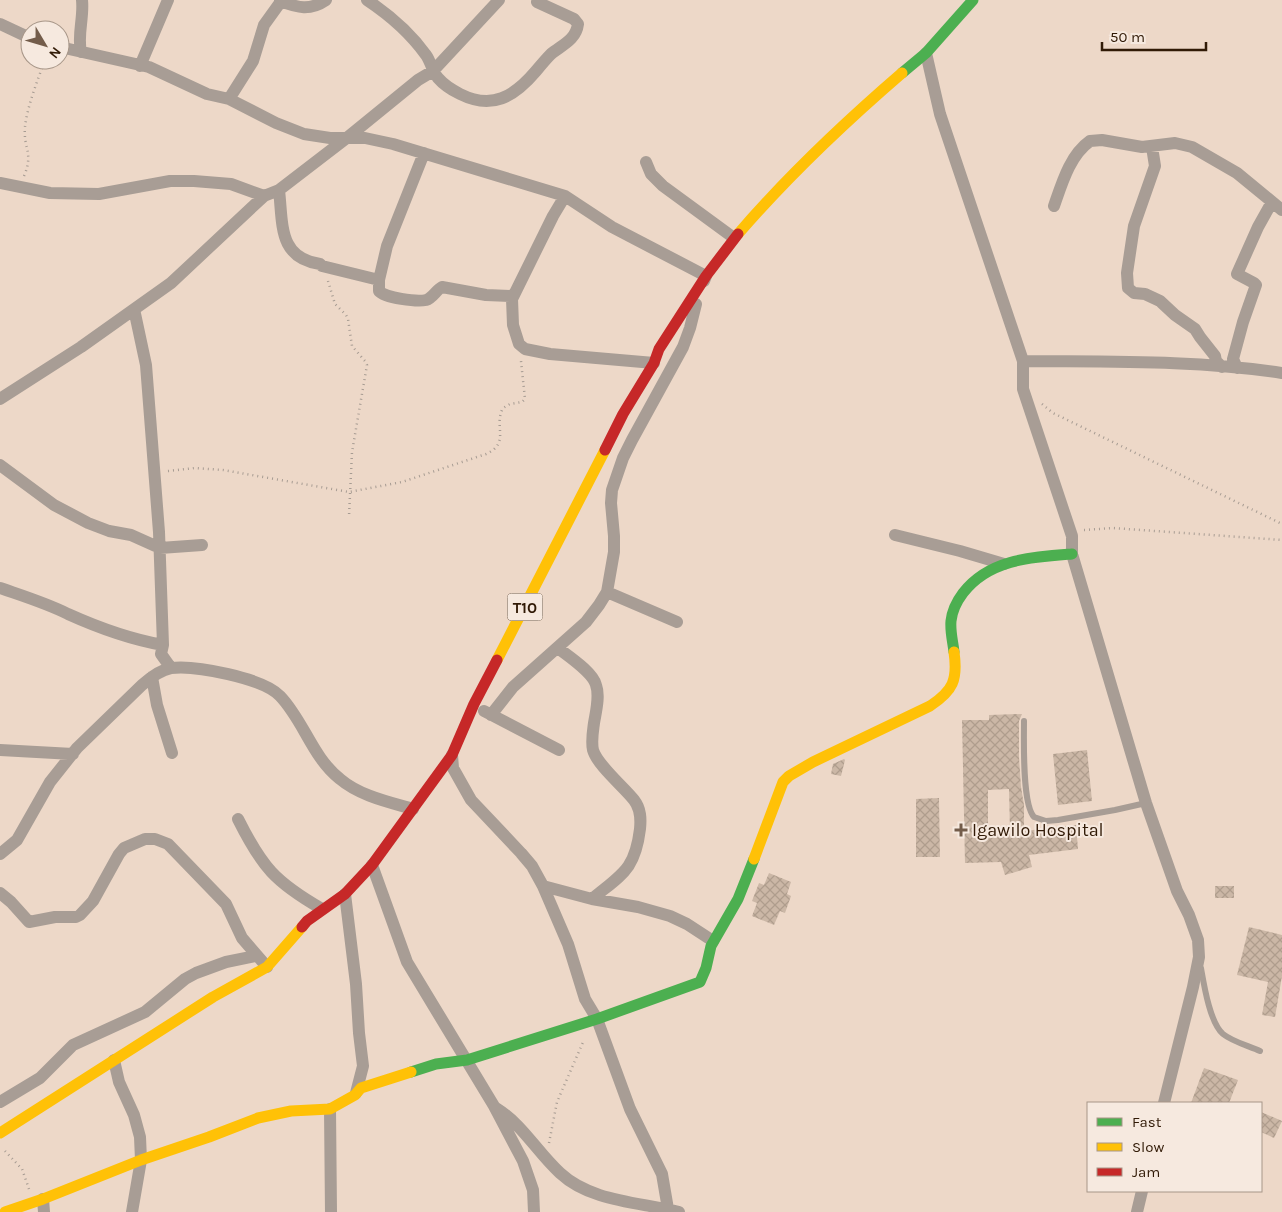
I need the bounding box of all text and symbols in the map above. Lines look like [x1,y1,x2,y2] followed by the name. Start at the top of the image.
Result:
[20,20,70,70] north arrow
[1102,20,1206,52] scale bar
[1110,28,1145,46] text: 50 m
[45,44,65,62] text: N
[508,594,542,620] road number: T10
[972,819,1104,841] place label: Igawilo Hospital
[954,823,968,837] marker: Igawilo Hospital
[1087,1102,1262,1192] legend
[1132,1113,1162,1131] text: Fast
[1132,1138,1164,1156] text: Slow
[1132,1163,1160,1181] text: Jam

